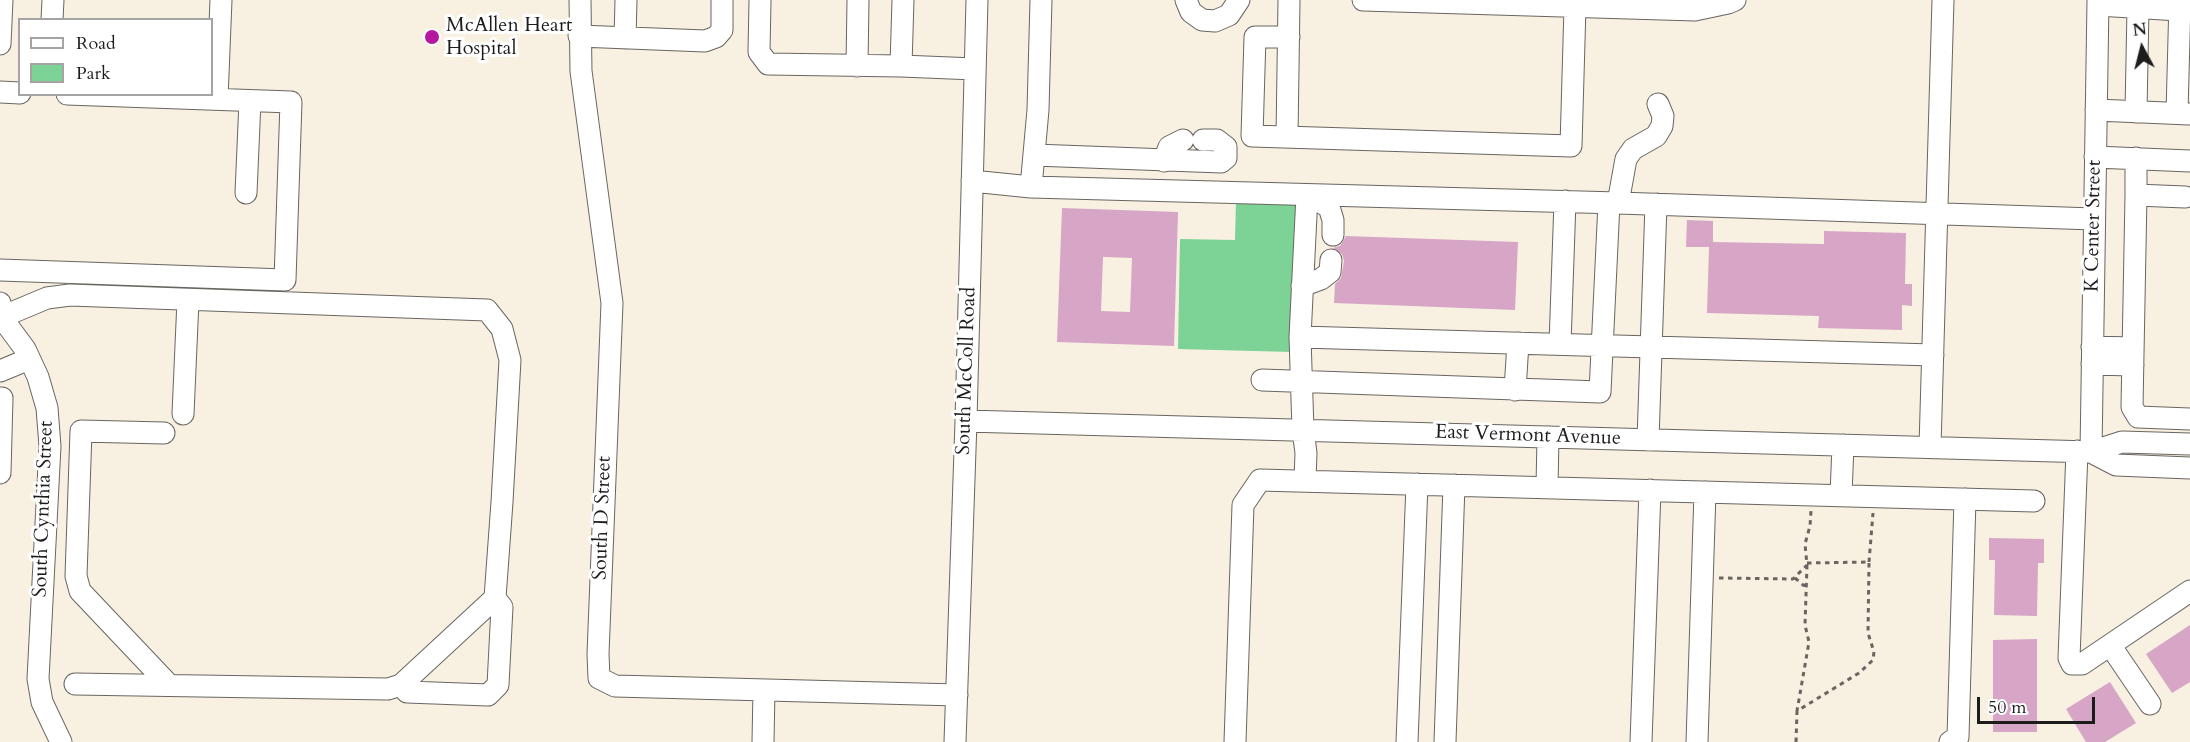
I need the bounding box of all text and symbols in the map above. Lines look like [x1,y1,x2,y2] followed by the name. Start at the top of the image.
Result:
[446,14,572,61] place label: McAllen Heart Hospital
[18,18,213,96] legend
[2112,18,2172,78] north arrow
[2132,18,2148,42] text: N
[423,28,441,46] marker: McAllen Heart Hospital
[76,31,116,56] text: Road
[76,61,111,86] text: Park
[2081,160,2107,292] street label: K Center Street
[952,287,982,455] street label: South McColl Road
[29,420,59,598] street label: South Cynthia Street
[1435,421,1621,451] street label: East Vermont Avenue
[589,456,617,580] street label: South D Street
[1980,685,2098,723] scale bar
[1988,695,2027,720] text: 50 m

